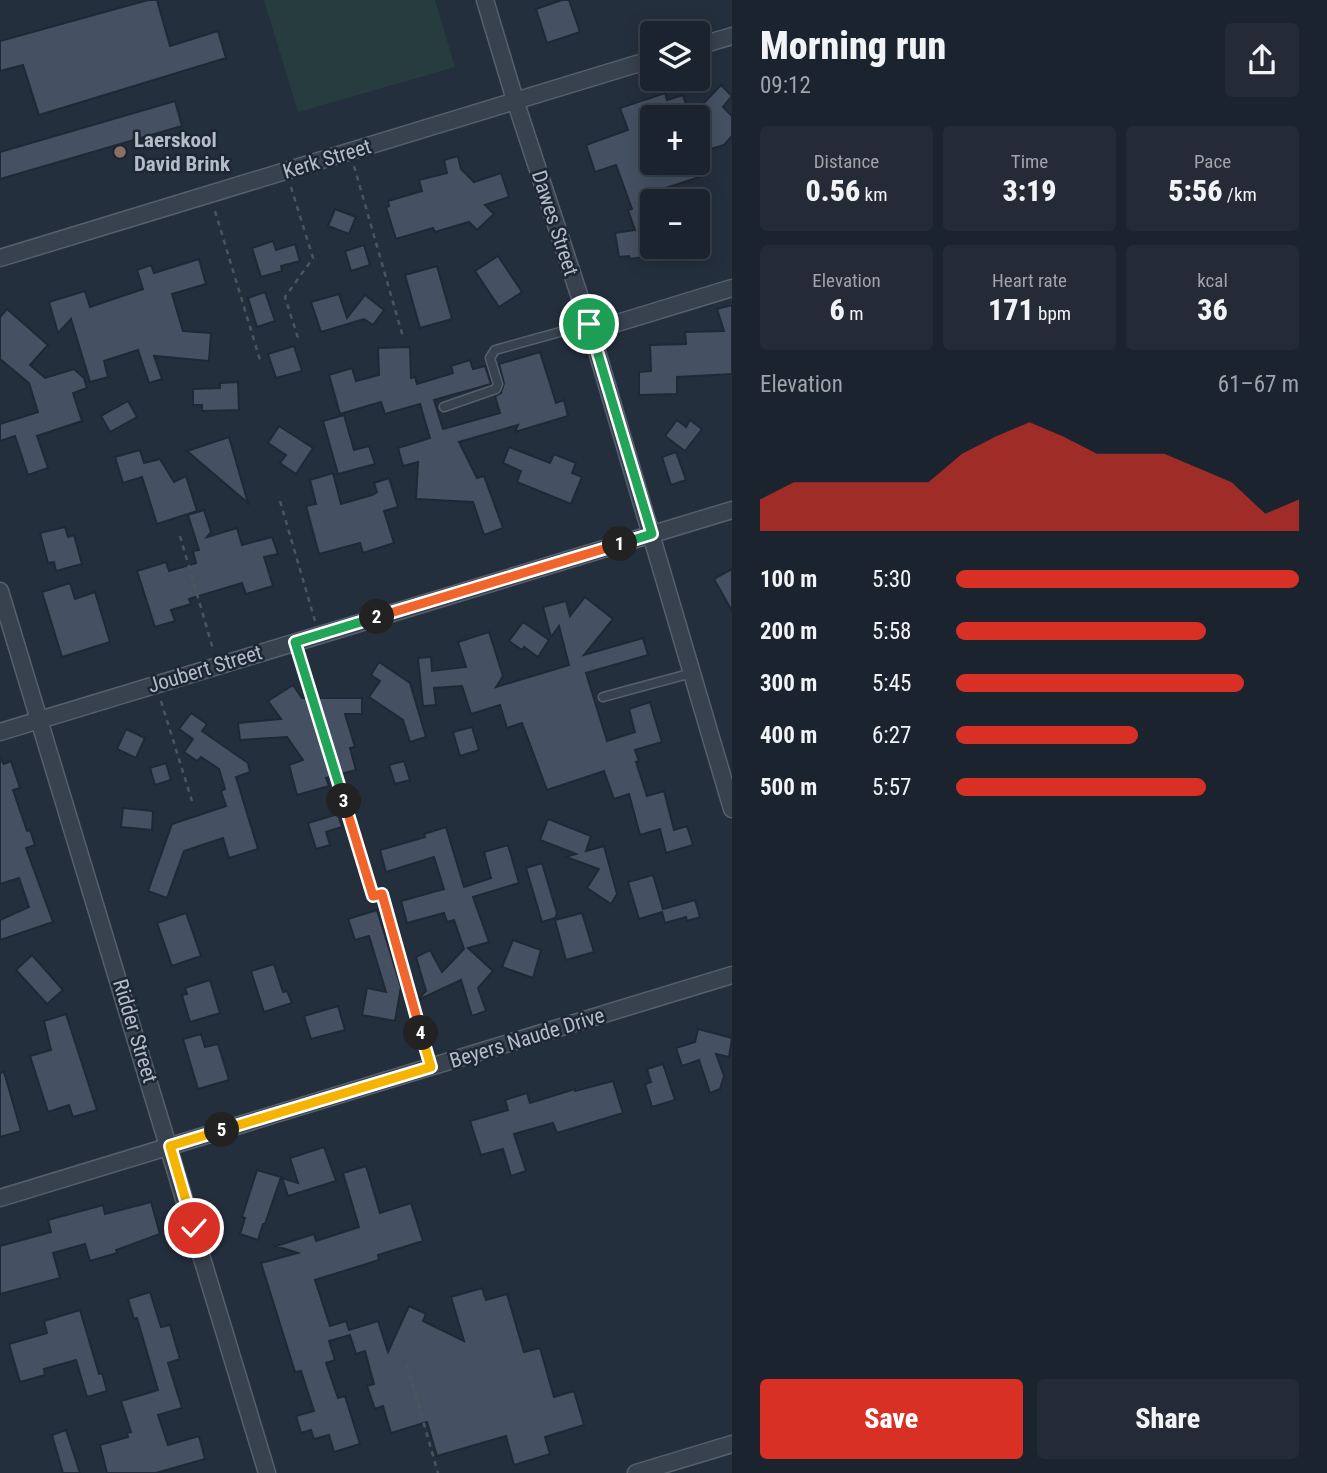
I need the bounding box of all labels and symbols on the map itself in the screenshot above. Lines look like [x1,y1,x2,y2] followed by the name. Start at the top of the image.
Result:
[134,128,231,176] place label: Laerskool David Brink
[280,134,374,184] street label: Kerk Street
[112,144,128,160] marker: Laerskool David Brink
[527,167,583,279] street label: Dawes Street
[559,294,619,354] pin
[602,526,638,562] pin: 1
[360,600,394,634] pin: 2
[145,640,265,698] street label: Joubert Street
[326,784,362,818] pin: 3
[108,976,162,1086] street label: Ridder Street
[447,1003,607,1073] street label: Beyers Naude Drive
[404,1016,438,1050] pin: 4
[204,1112,240,1148] pin: 5
[164,1198,224,1258] pin

